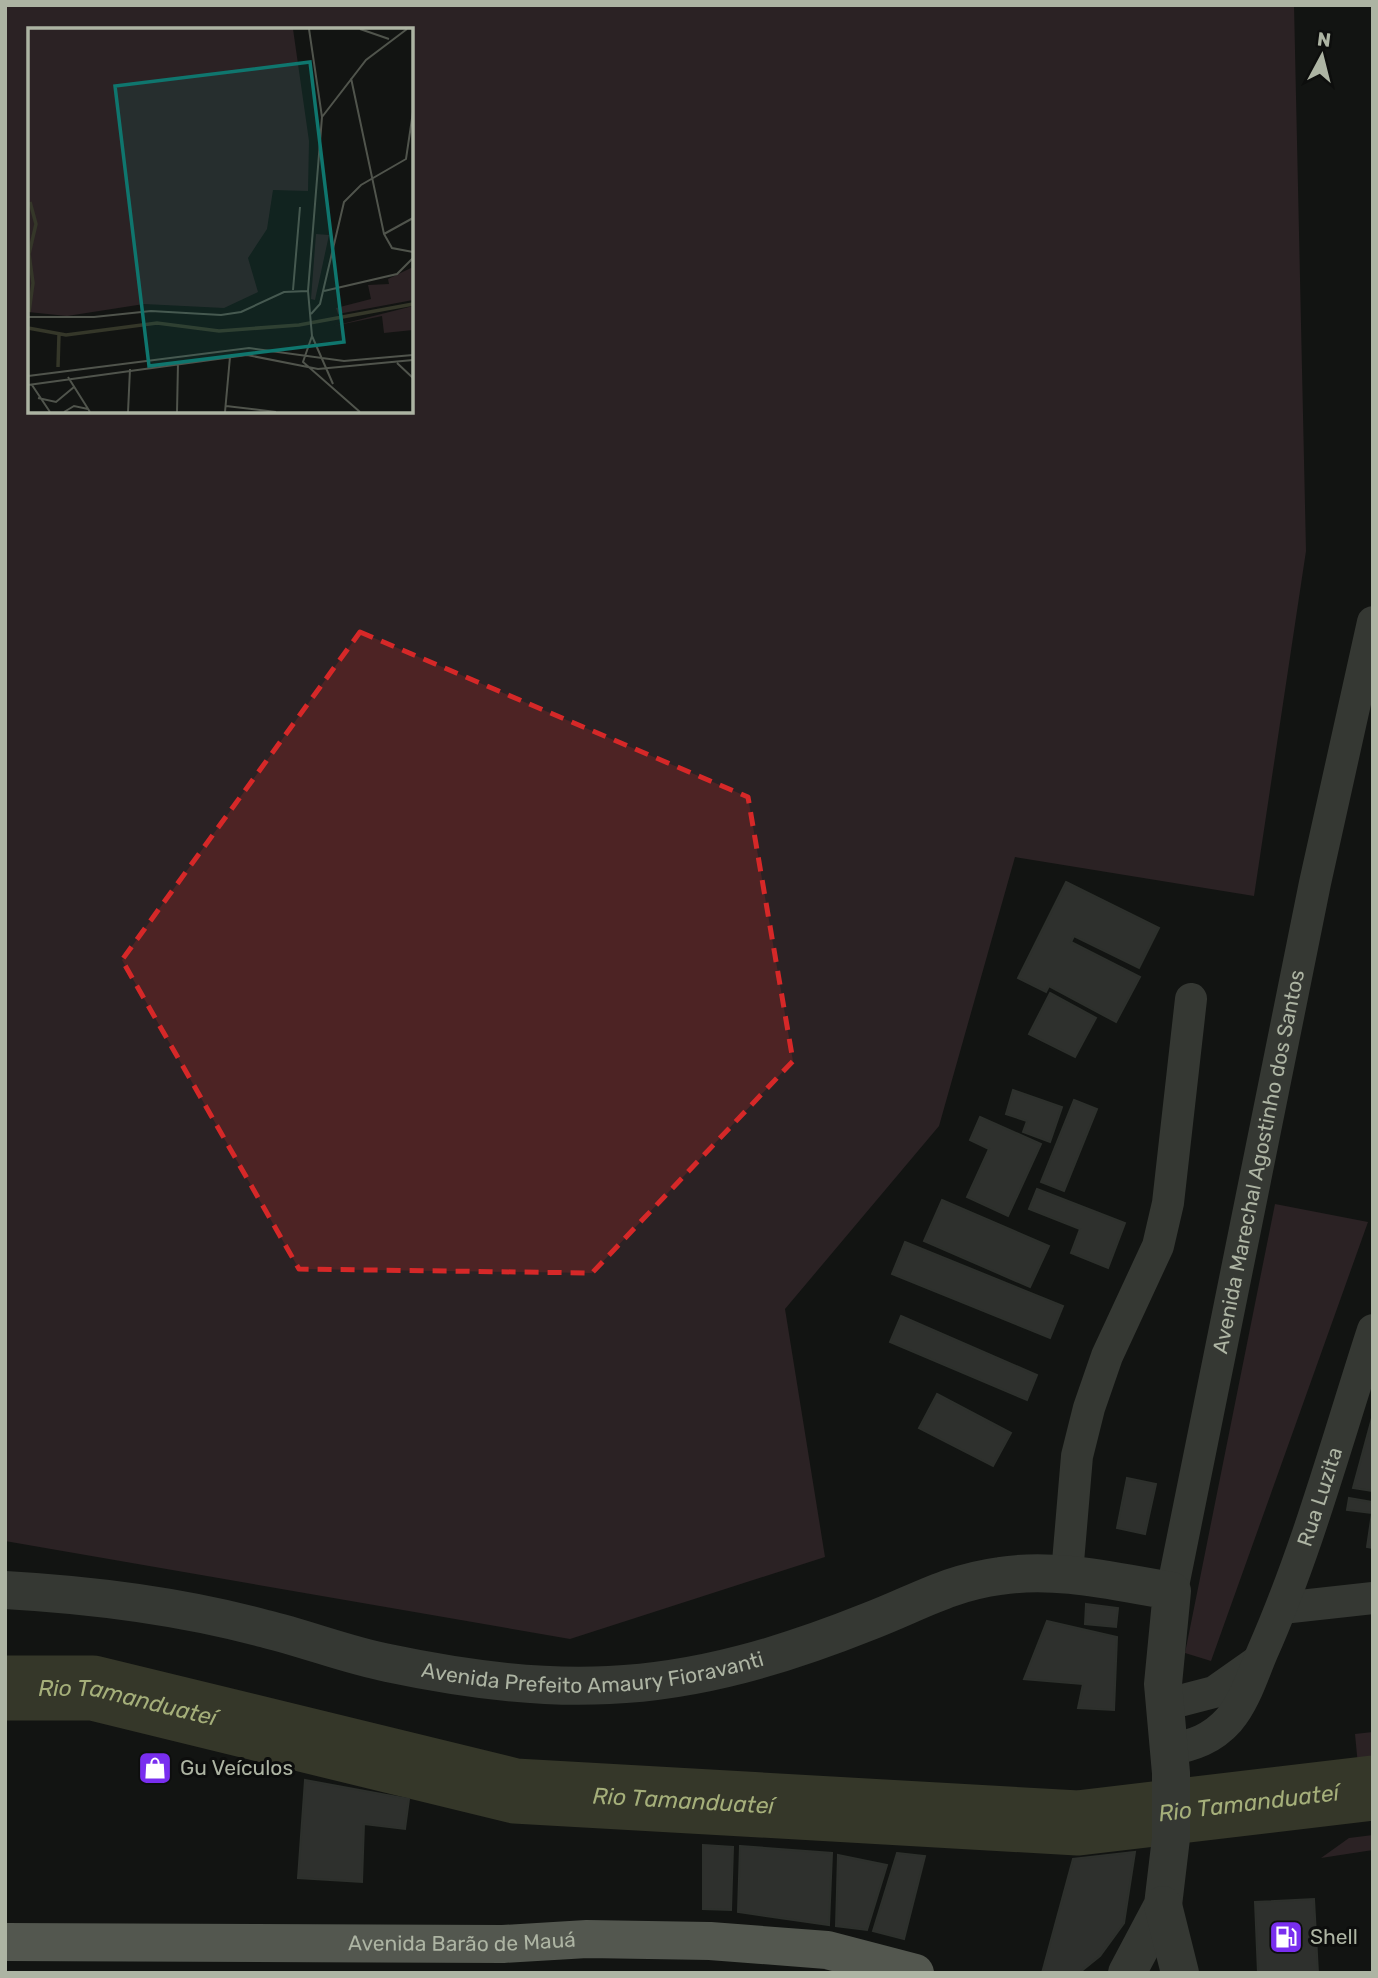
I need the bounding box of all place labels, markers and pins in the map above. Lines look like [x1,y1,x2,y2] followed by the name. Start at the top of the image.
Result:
[136,1749,174,1787] shop icon: Gu Veículos
[180,1755,293,1780] place label: Gu Veículos
[1267,1918,1305,1956] fuel station icon: Shell
[1310,1924,1358,1949] place label: Shell

